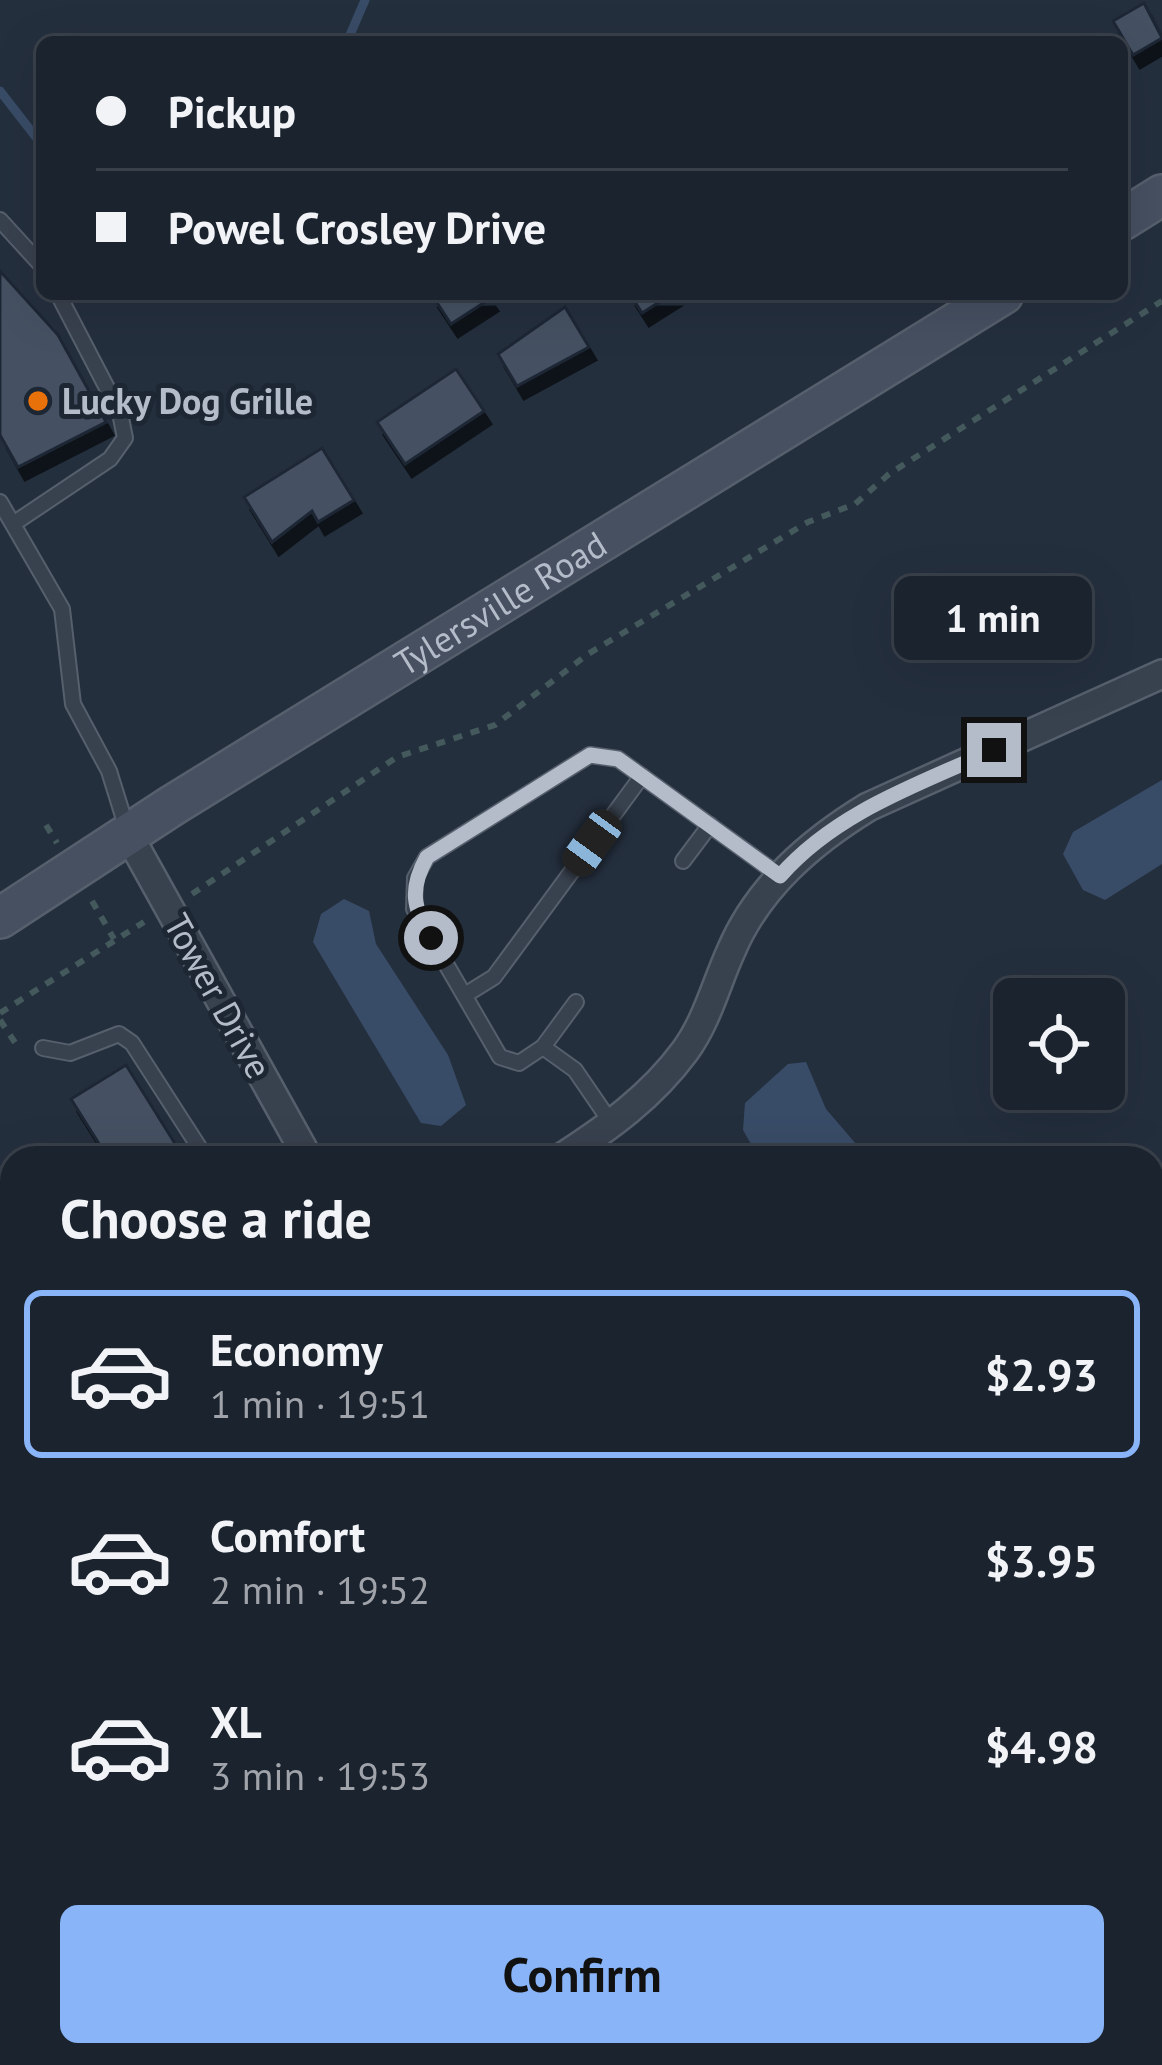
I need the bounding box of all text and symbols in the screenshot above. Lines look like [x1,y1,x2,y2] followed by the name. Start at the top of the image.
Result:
[168,82,296,140] text: Pickup
[168,198,546,256] text: Powel Crosley Drive
[62,377,313,424] place label: Lucky Dog Grille
[25,388,51,414] marker: Lucky Dog Grille
[385,520,615,686] street label: Tylersville Road
[895,576,1093,660] callout: 1 min
[945,592,1041,643] text: 1 min
[967,723,1021,777] route end
[556,803,628,883] car
[154,905,283,1086] street label: Tower Drive
[404,911,458,965] route start
[993,978,1125,1110] map controls
[993,978,1125,1110] button: locate
[60,1183,372,1253] text: Choose a ride
[66,1320,174,1428] icon: car
[210,1320,383,1378] text: Economy
[985,1345,1098,1403] text: $2.93
[210,1378,430,1429] text: 1 min · 19:51
[66,1506,174,1614] icon: car
[210,1506,365,1564] text: Comfort
[985,1531,1098,1589] text: $3.95
[210,1564,430,1615] text: 2 min · 19:52
[66,1692,174,1800] icon: car
[210,1692,262,1750] text: XL
[985,1717,1098,1775] text: $4.98
[210,1750,430,1801] text: 3 min · 19:53
[60,1905,1104,2043] button: Confirm

